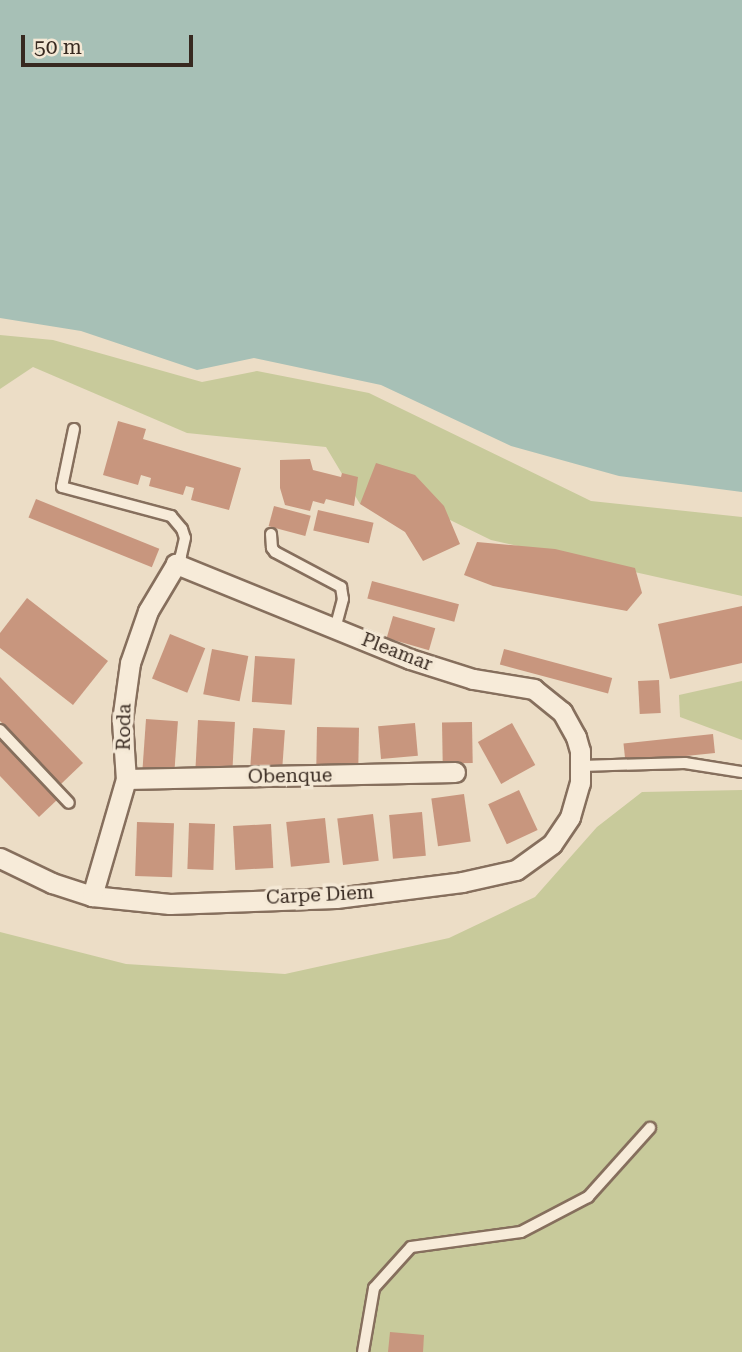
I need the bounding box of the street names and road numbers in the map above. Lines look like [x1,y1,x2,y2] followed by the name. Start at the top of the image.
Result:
[358,628,436,676] street label: Pleamar
[112,703,136,751] street label: Roda
[248,764,332,788] street label: Obenque
[266,881,374,909] street label: Carpe Diem

